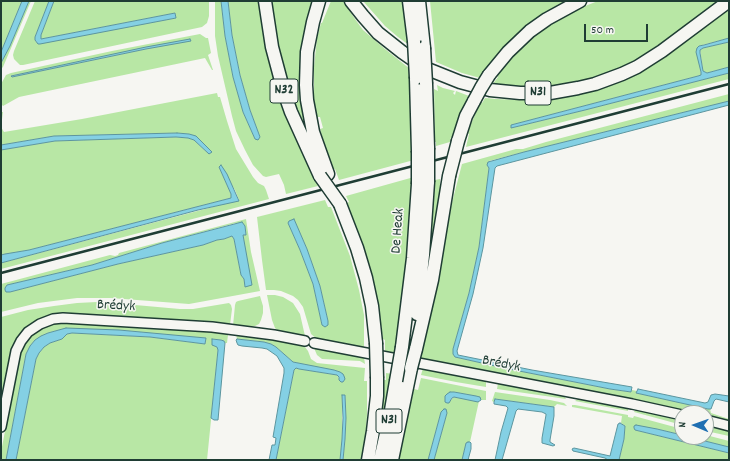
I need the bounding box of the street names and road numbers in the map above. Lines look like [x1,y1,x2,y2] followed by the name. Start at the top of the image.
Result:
[270,79,298,103] road number: N32
[525,81,551,105] road number: N31
[388,208,410,254] street label: De Heak
[96,297,136,317] street label: Brédyk
[480,353,522,377] street label: Brédyk
[376,409,402,433] road number: N31

